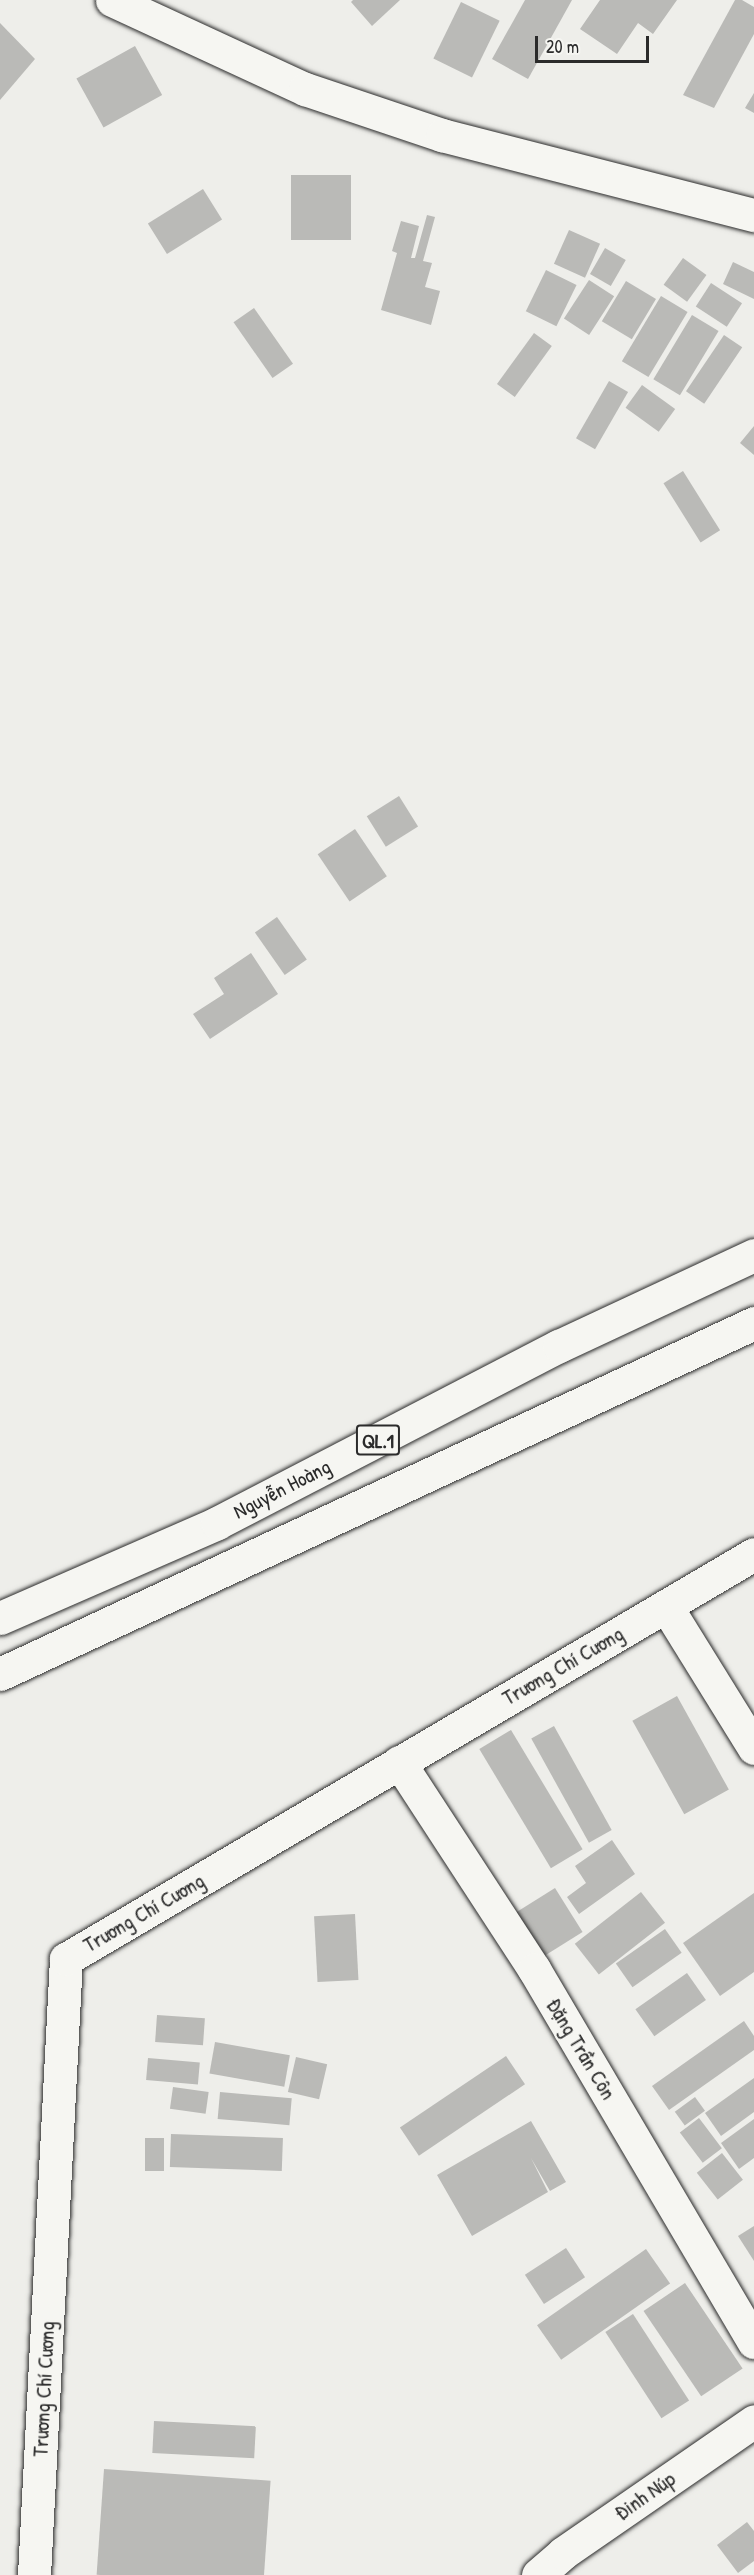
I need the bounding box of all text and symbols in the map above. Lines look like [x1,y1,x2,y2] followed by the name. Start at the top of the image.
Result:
[538,24,652,62] scale bar
[546,34,579,59] text: 20 m
[356,1423,400,1457] road number: QL.1
[229,1454,335,1524] street label: Nguyễn Hoàng
[498,1621,628,1711] street label: Trương Chí Cương
[79,1868,209,1958] street label: Trương Chí Cương
[541,1994,621,2104] street label: Đặng Trần Côn
[28,2321,60,2457] street label: Trương Chí Cương
[610,2466,680,2526] street label: Đinh Núp

